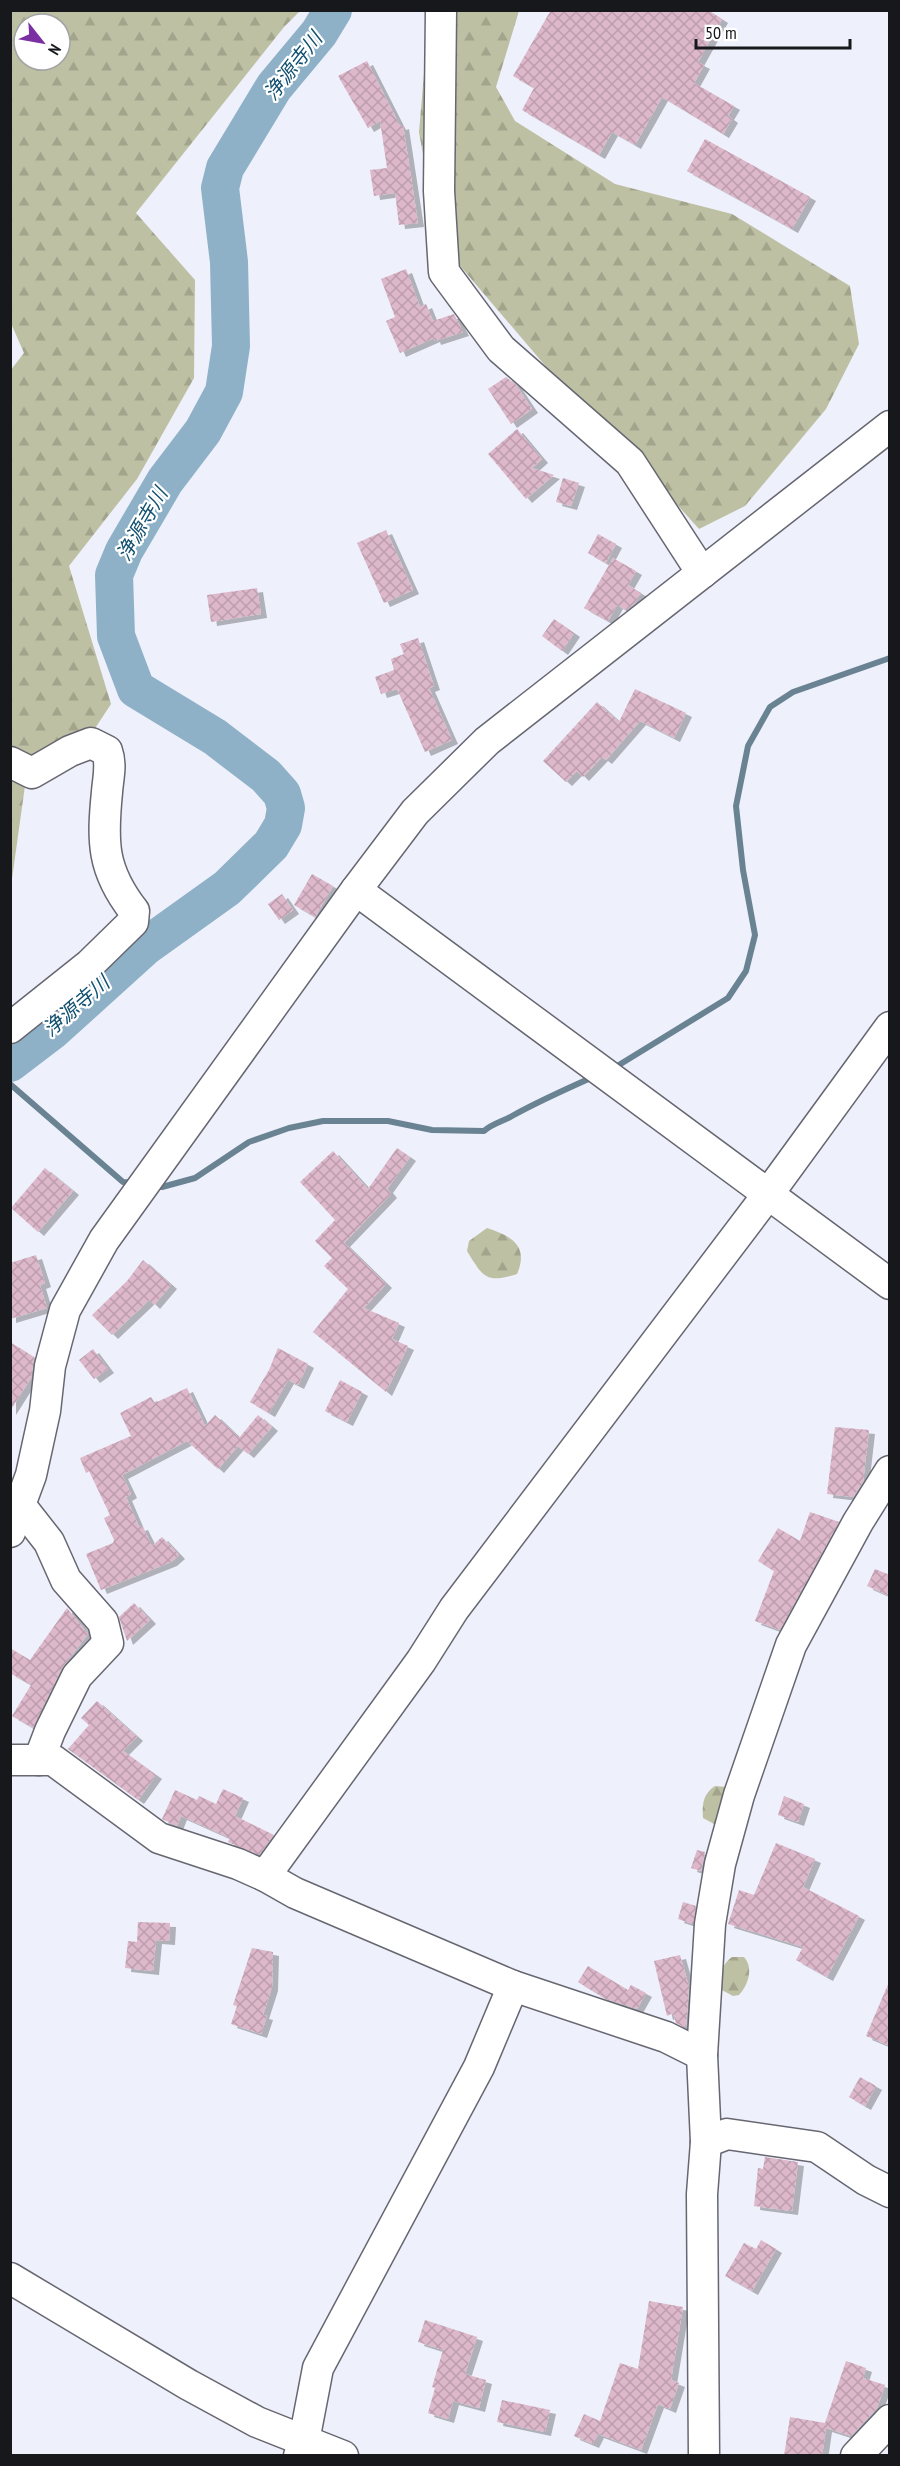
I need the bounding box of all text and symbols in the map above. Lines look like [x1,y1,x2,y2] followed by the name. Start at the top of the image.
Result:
[12,12,72,72] north arrow
[696,12,850,50] scale bar
[705,21,737,44] text: 50 m
[258,25,329,106] water label: 浄源寺川
[44,41,66,59] text: N
[111,481,174,565] water label: 浄源寺川
[37,969,116,1042] water label: 浄源寺川

